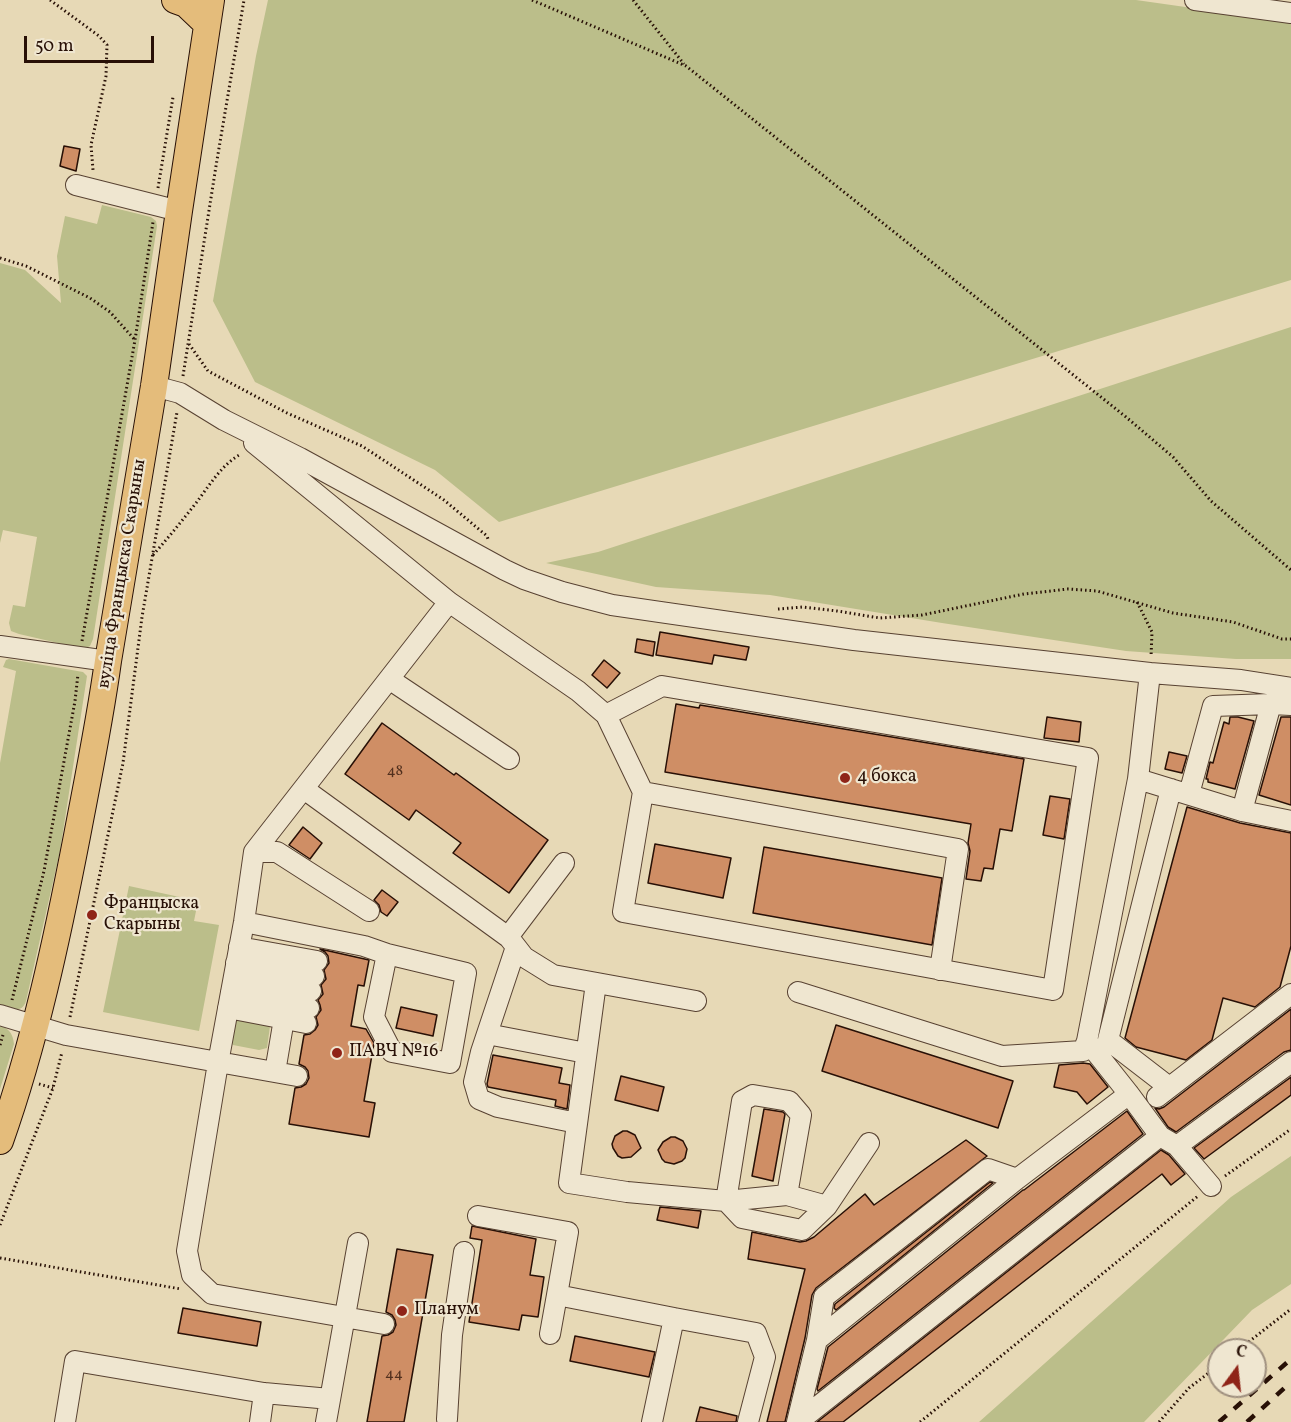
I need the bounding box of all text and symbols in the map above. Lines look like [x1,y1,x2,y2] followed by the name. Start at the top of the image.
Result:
[27,24,158,62] scale bar
[35,34,74,59] text: 50 m
[94,458,152,690] street label: вуліца Францыска Скарыны
[387,763,403,781] house number: 48
[857,767,917,789] place label: 4 бокса
[838,771,852,785] marker: 4 бокса
[104,894,199,936] place label: Францыска Скарыны
[85,908,99,922] marker: Францыска Скарыны
[349,1042,438,1064] place label: ПАВЧ №16
[330,1046,344,1060] marker: ПАВЧ №16
[414,1300,479,1322] place label: Планум
[395,1304,409,1318] marker: Планум
[1207,1338,1267,1398] north arrow
[1233,1341,1249,1365] text: С
[385,1366,403,1384] house number: 44

